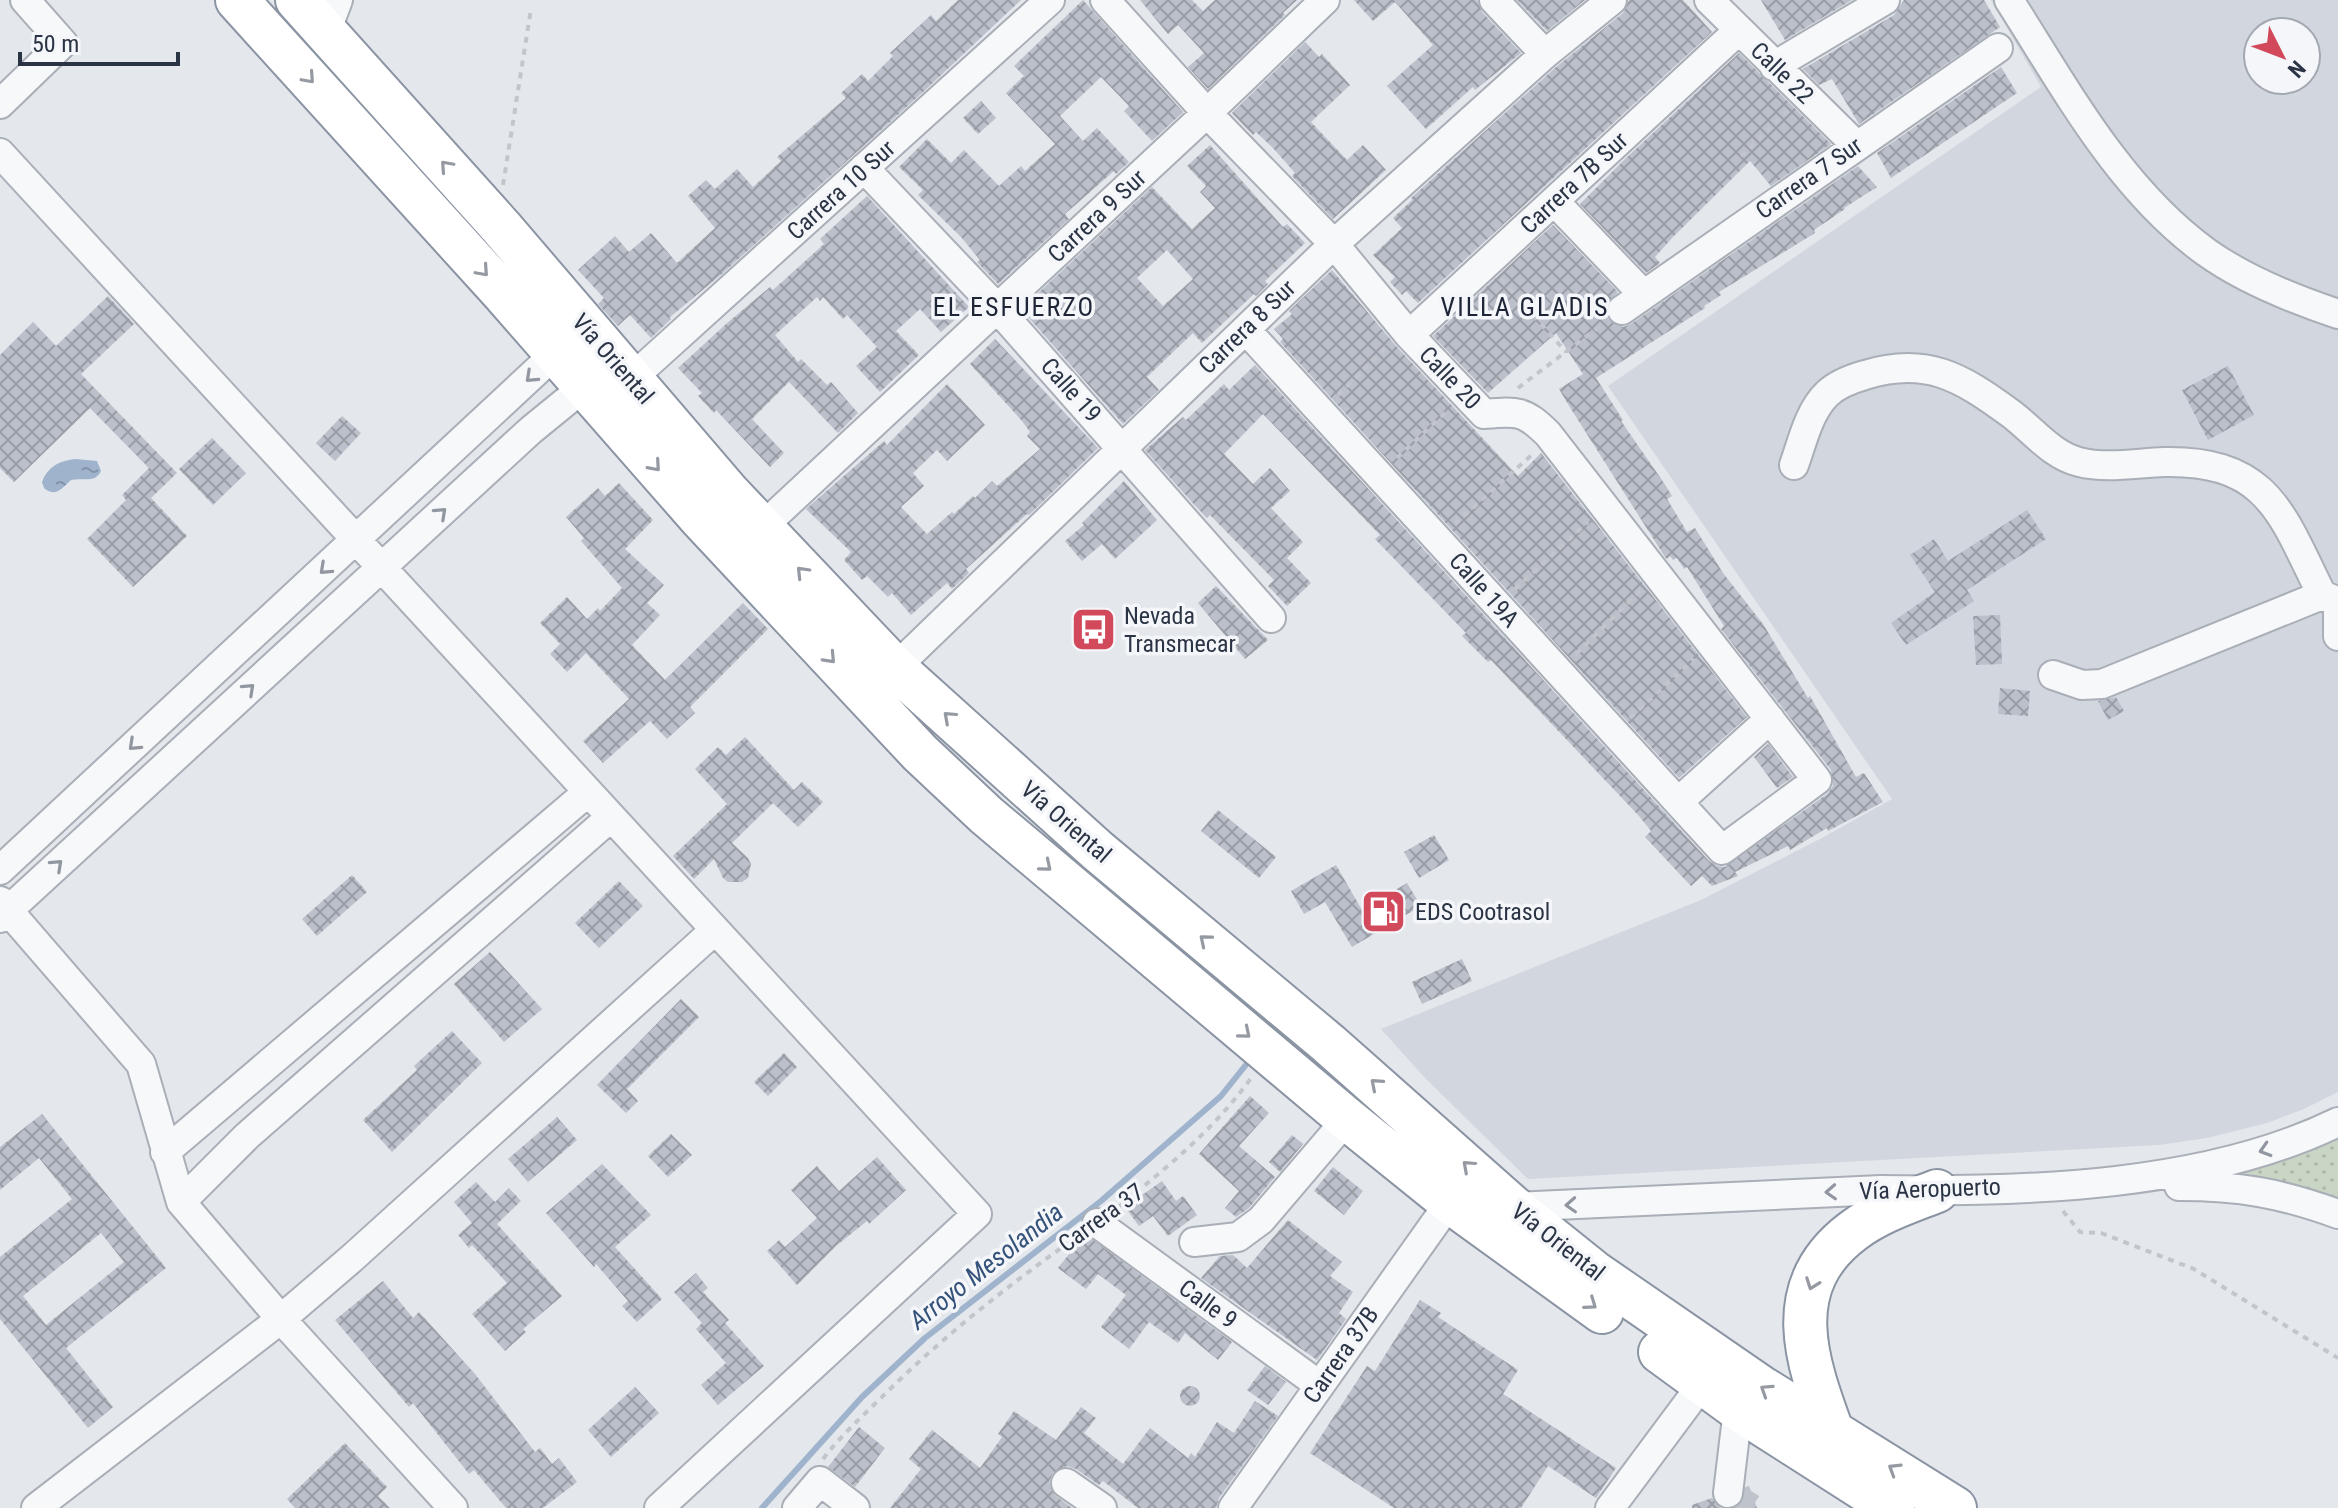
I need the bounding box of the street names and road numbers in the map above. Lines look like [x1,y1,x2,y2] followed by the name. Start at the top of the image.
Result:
[1745,36,1819,110] street label: Calle 22
[1515,126,1633,240] street label: Carrera 7B Sur
[1750,131,1868,225] street label: Carrera 7 Sur
[781,134,901,246] street label: Carrera 10 Sur
[1042,164,1152,268] street label: Carrera 9 Sur
[1193,274,1301,380] street label: Carrera 8 Sur
[566,308,660,410] street label: Vía Oriental
[1413,341,1487,415] street label: Calle 20
[1035,352,1107,428] street label: Calle 19
[1443,547,1525,633] street label: Calle 19A
[1015,775,1117,869] street label: Vía Oriental
[1859,1173,2001,1205] street label: Vía Aeropuerto
[1053,1178,1149,1258] street label: Carrera 37
[1506,1197,1610,1287] street label: Vía Oriental
[1174,1274,1242,1334] street label: Calle 9
[1298,1301,1384,1409] street label: Carrera 37B

